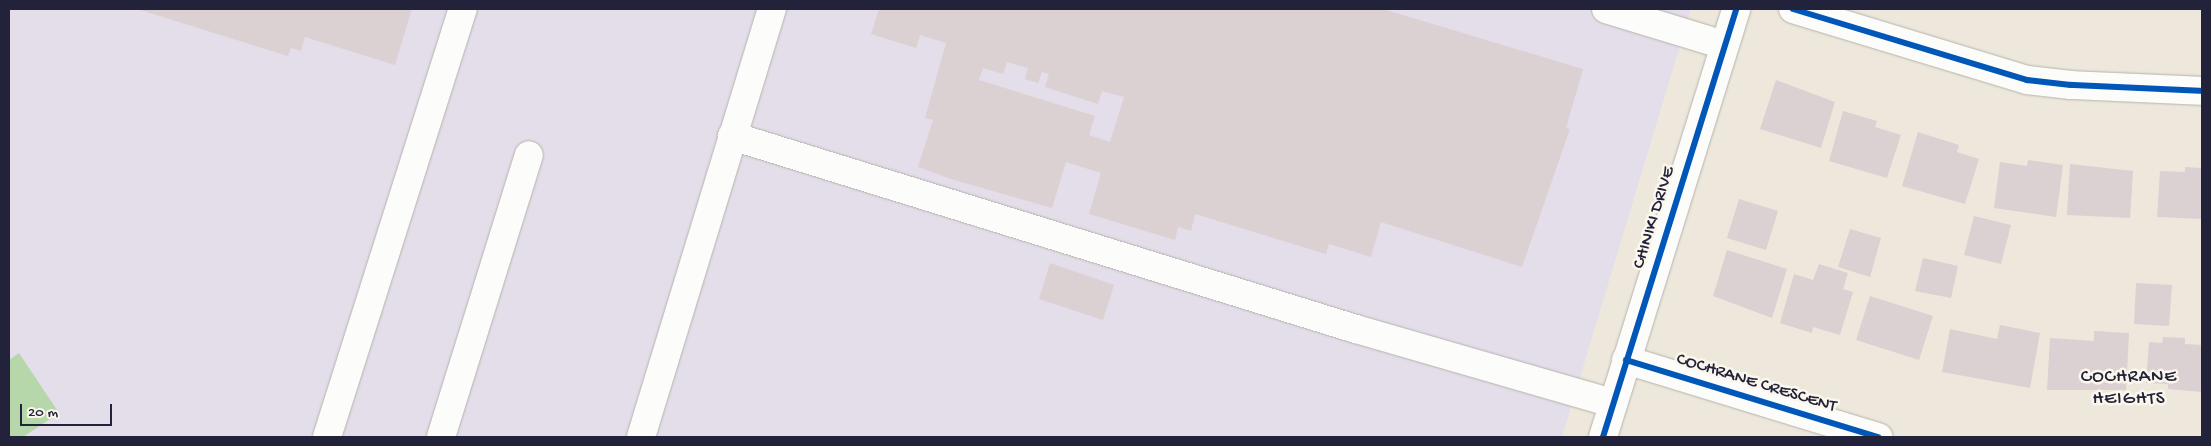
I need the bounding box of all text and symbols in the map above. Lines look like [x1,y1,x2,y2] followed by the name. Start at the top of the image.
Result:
[1629,164,1681,272] street label: CHINIKI DRIVE
[1673,349,1839,419] street label: COCHRANE CRESCENT
[2080,367,2178,411] district label: COCHRANE HEIGHTS
[22,394,115,426] scale bar
[28,404,58,422] text: 20 m

